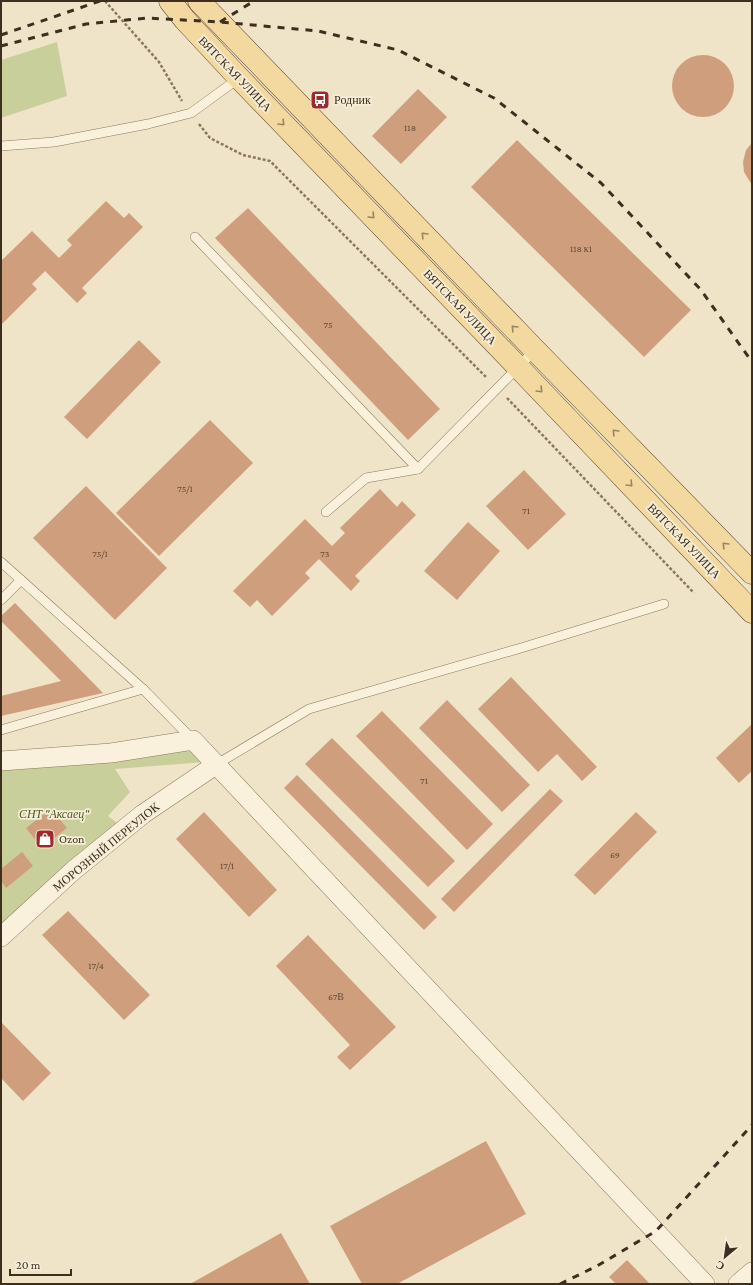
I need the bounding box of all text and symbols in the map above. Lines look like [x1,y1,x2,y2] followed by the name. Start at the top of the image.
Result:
[196,34,275,115] street label: ВЯТСКАЯ УЛИЦА
[309,89,331,111] bus stop icon: Родник
[334,93,371,107] place label: Родник
[277,118,284,125] one-way arrow
[404,122,416,133] house number: 118
[367,211,375,219] one-way arrow
[421,232,429,240] one-way arrow
[570,243,592,254] house number: 118 к1
[421,267,500,348] street label: ВЯТСКАЯ УЛИЦА
[323,319,333,330] house number: 75
[511,325,519,333] one-way arrow
[535,385,543,393] one-way arrow
[612,429,619,437] one-way arrow
[625,479,633,487] one-way arrow
[177,483,193,494] house number: 75/1
[645,501,724,582] street label: ВЯТСКАЯ УЛИЦА
[522,505,530,516] house number: 71
[722,542,730,550] one-way arrow
[92,548,108,559] house number: 75/1
[320,548,330,559] house number: 73
[420,775,428,786] house number: 71
[50,799,163,894] street label: МОРОЗНЫЙ ПЕРЕУЛОК
[19,807,90,821] park label: СНТ "Аксаец"
[34,828,56,850] shop icon: Ozon
[59,832,85,846] place label: Ozon
[610,849,620,860] house number: 69
[220,860,234,871] house number: 17/1
[88,960,104,971] house number: 17/4
[328,991,344,1002] house number: 67В
[705,1237,745,1277] north arrow
[10,1251,71,1277] scale bar
[16,1258,41,1272] text: 20 m
[714,1259,727,1273] text: С

